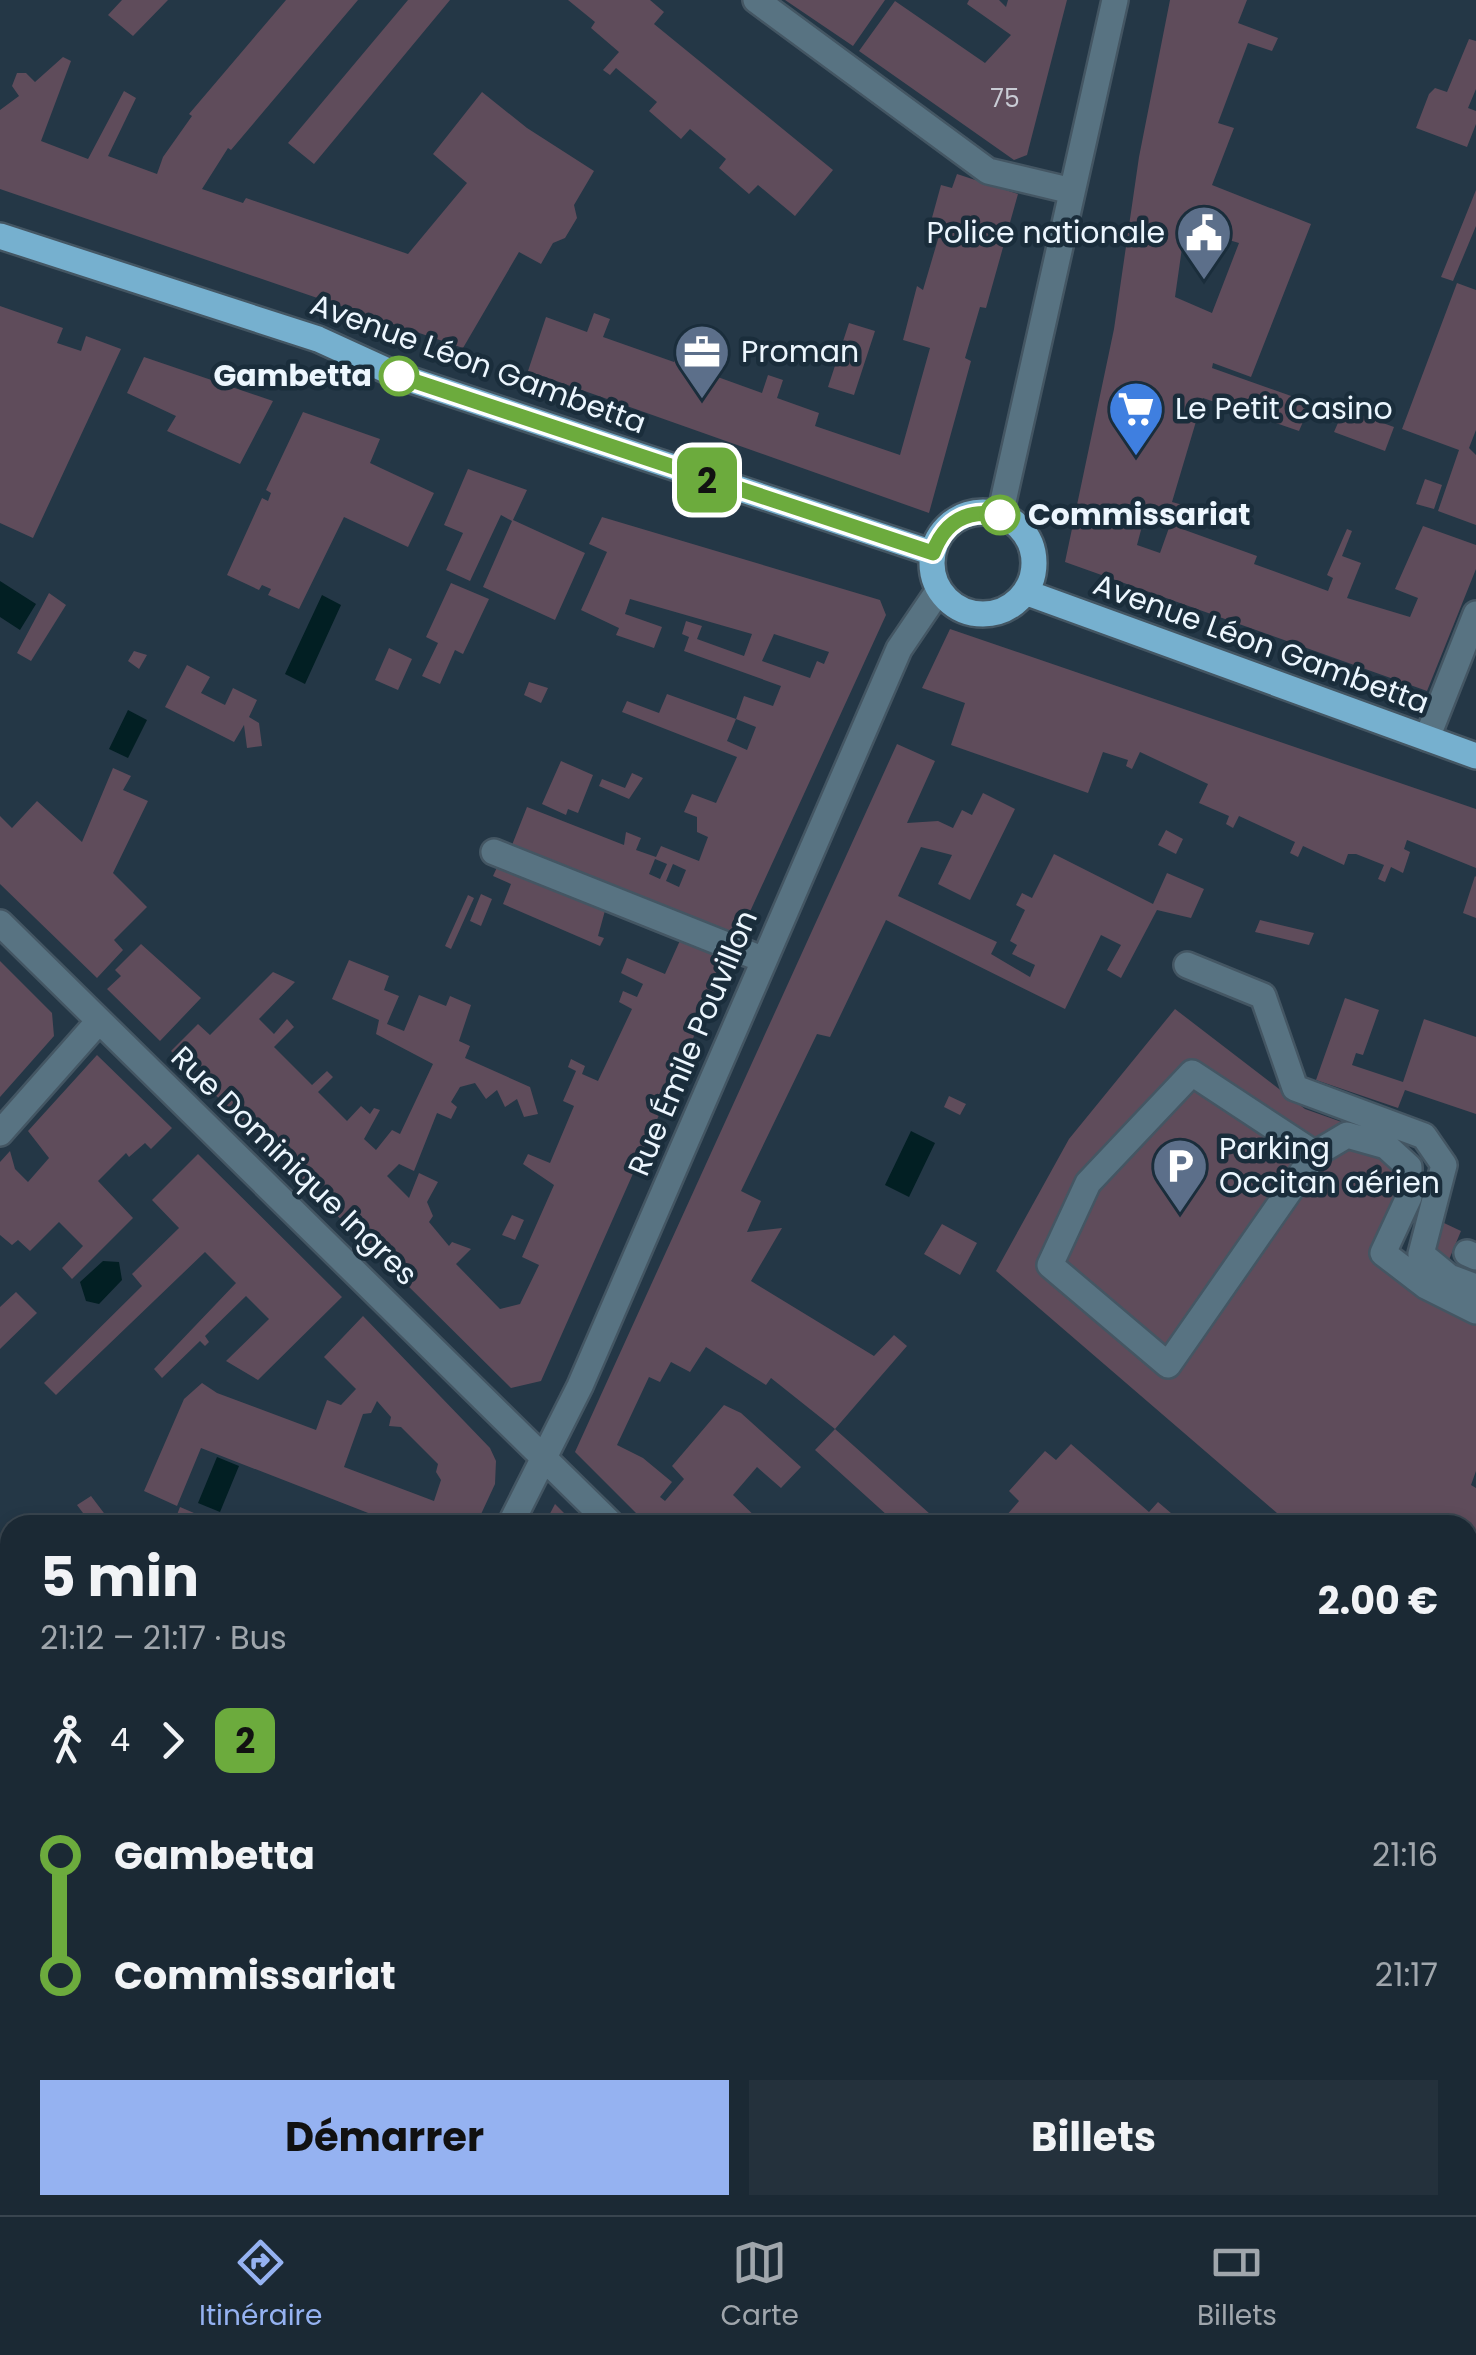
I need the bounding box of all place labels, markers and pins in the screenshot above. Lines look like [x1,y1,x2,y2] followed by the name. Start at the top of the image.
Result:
[1174,203,1234,282] public building icon: Police nationale
[926,211,1165,254] place label: Police nationale
[672,322,732,401] office icon: Proman
[741,330,859,373] place label: Proman
[213,354,372,397] place label: Gambetta
[380,357,418,395] marker: Gambetta
[1106,379,1166,458] supermarket icon: Le Petit Casino
[1175,387,1393,430] place label: Le Petit Casino
[1028,493,1250,536] place label: Commissariat
[981,496,1019,534] marker: Commissariat
[1219,1127,1440,1204] place label: Parking Occitan aérien
[1150,1136,1210,1215] parking icon: Parking Occitan aérien

